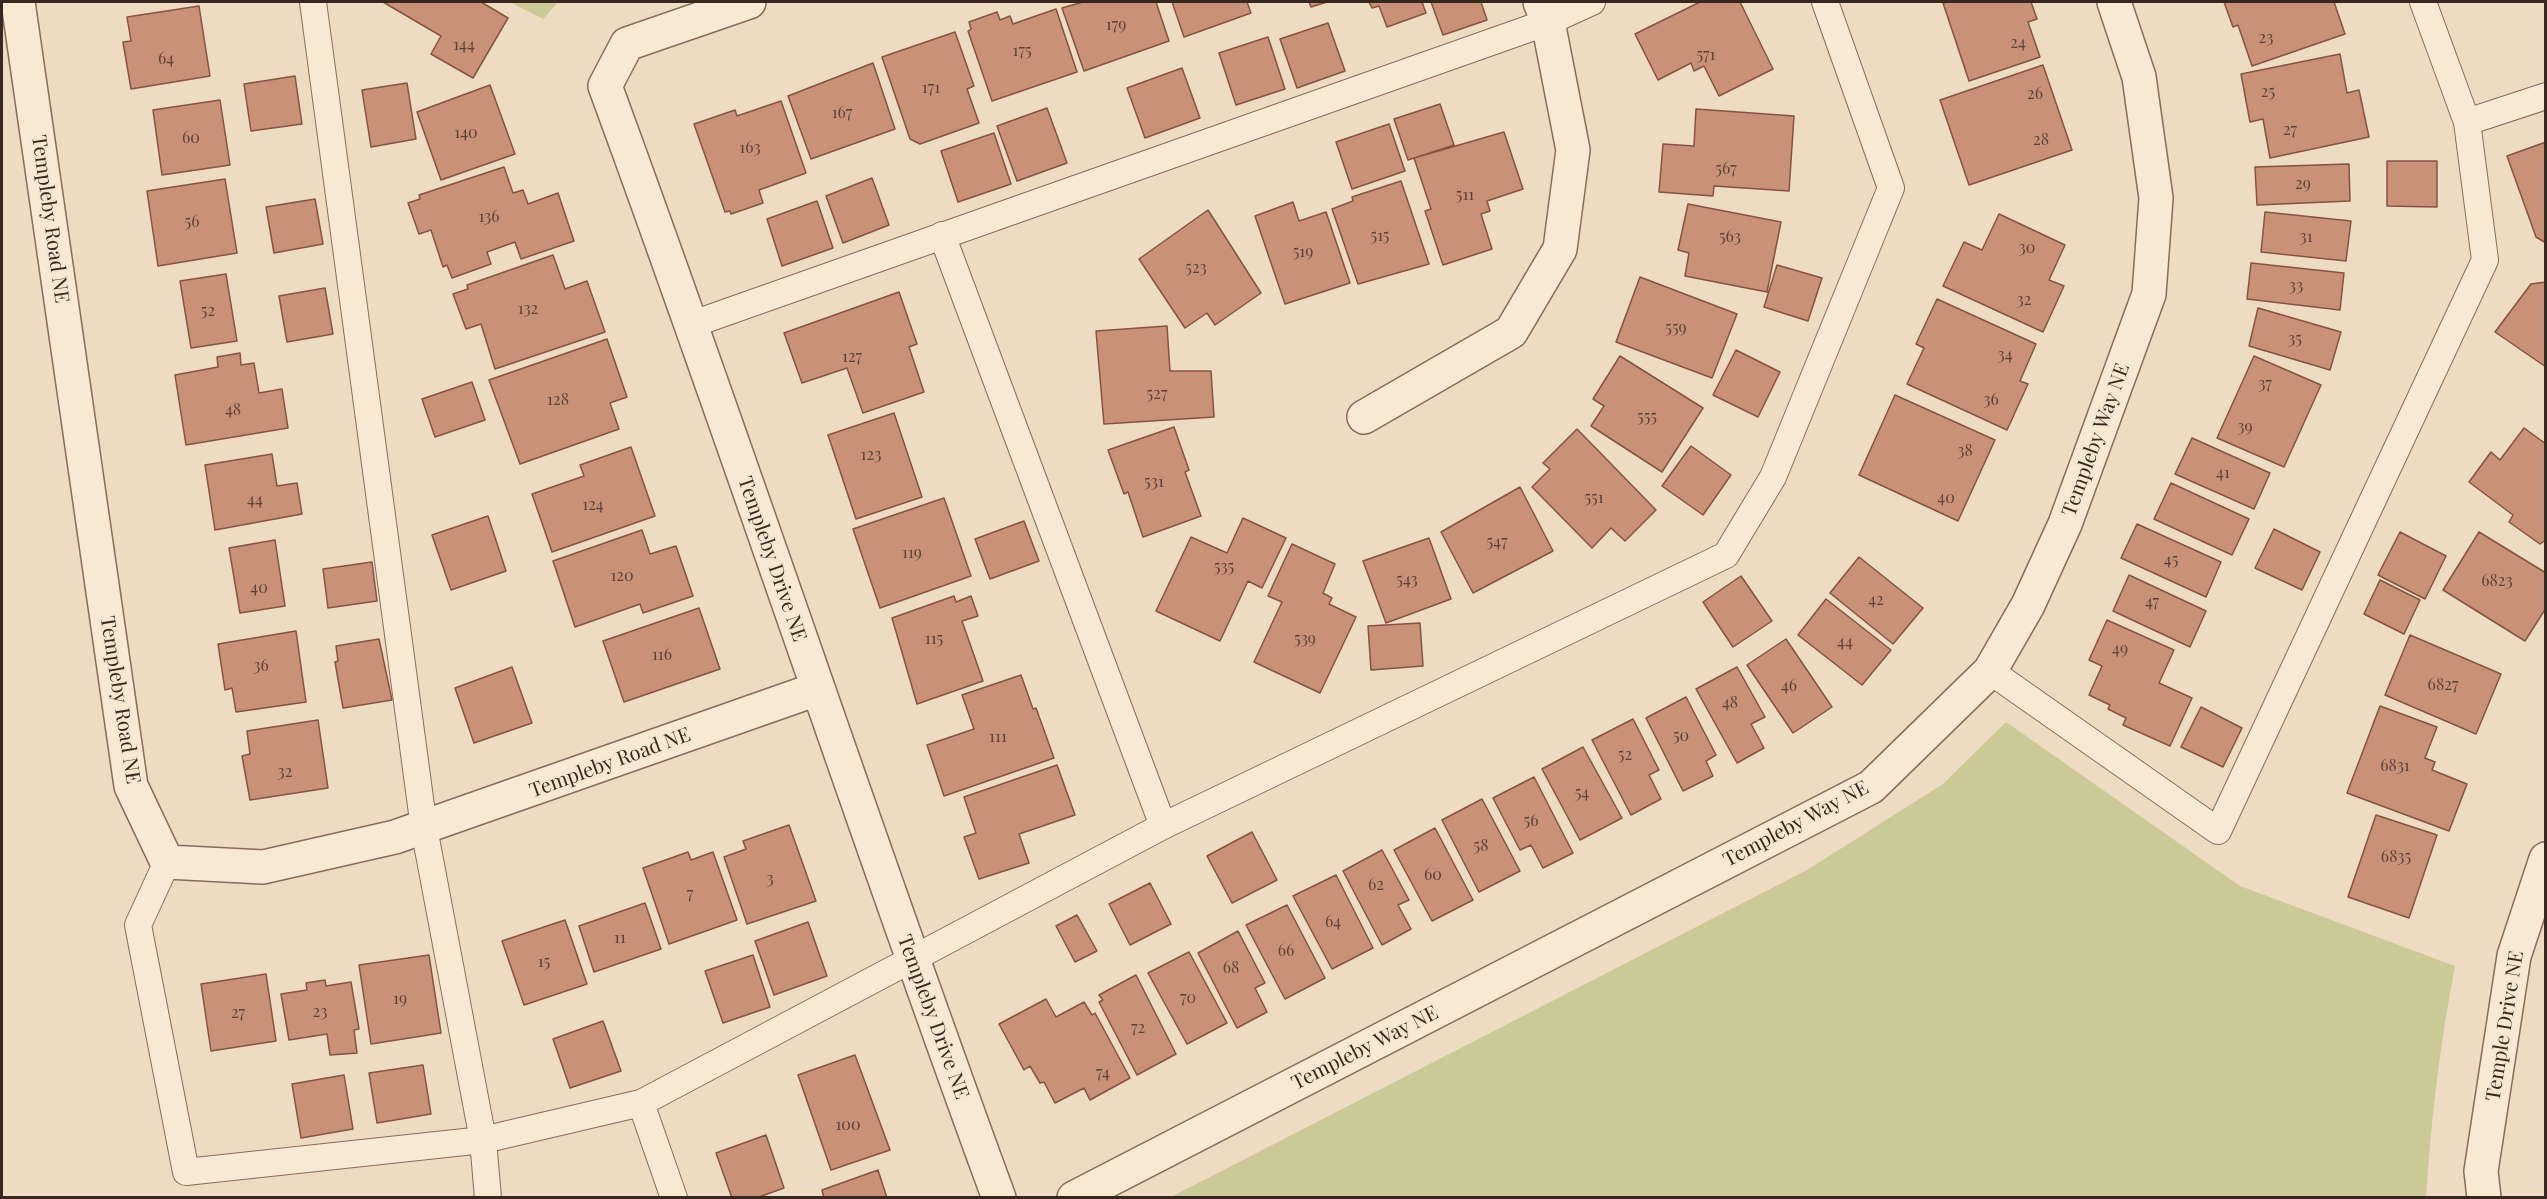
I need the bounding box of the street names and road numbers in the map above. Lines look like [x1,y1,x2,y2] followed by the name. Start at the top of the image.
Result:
[26,133,74,305] street label: Templeby Road NE
[2057,360,2135,520] street label: Templeby Way NE
[732,473,812,645] street label: Templeby Drive NE
[95,614,145,786] street label: Templeby Road NE
[526,723,694,803] street label: Templeby Road NE
[1719,776,1873,872] street label: Templeby Way NE
[892,932,974,1102] street label: Templeby Drive NE
[2481,949,2529,1103] street label: Temple Drive NE
[1288,1001,1442,1095] street label: Templeby Way NE

